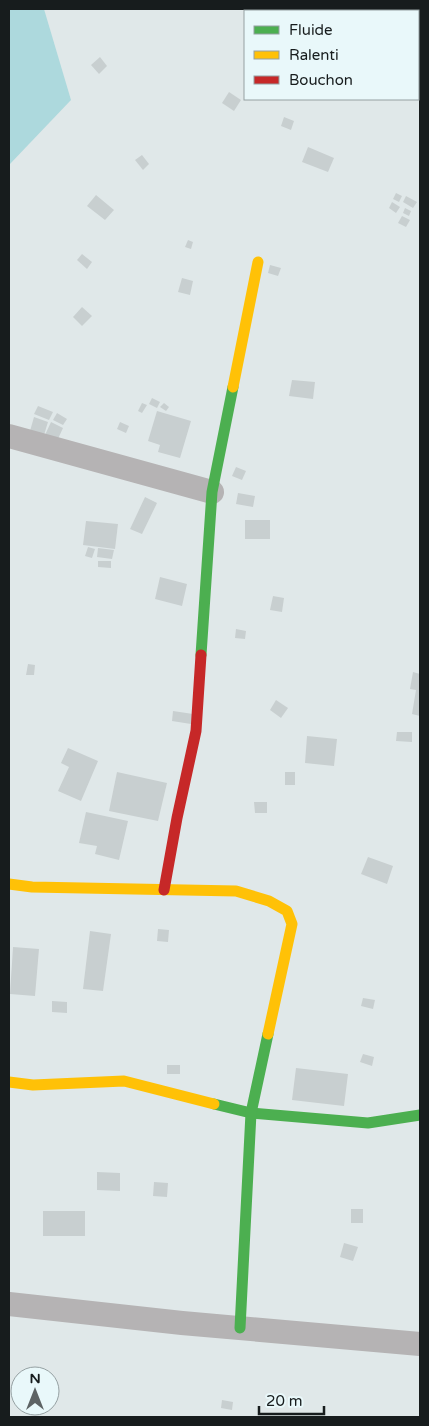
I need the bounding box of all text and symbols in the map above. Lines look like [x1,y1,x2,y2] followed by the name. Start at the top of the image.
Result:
[244,10,419,100] legend
[289,21,333,39] text: Fluide
[289,46,339,64] text: Ralenti
[289,71,353,89] text: Bouchon
[10,1366,60,1416] north arrow
[29,1370,41,1387] text: N
[259,1384,324,1416] scale bar
[266,1392,303,1410] text: 20 m

